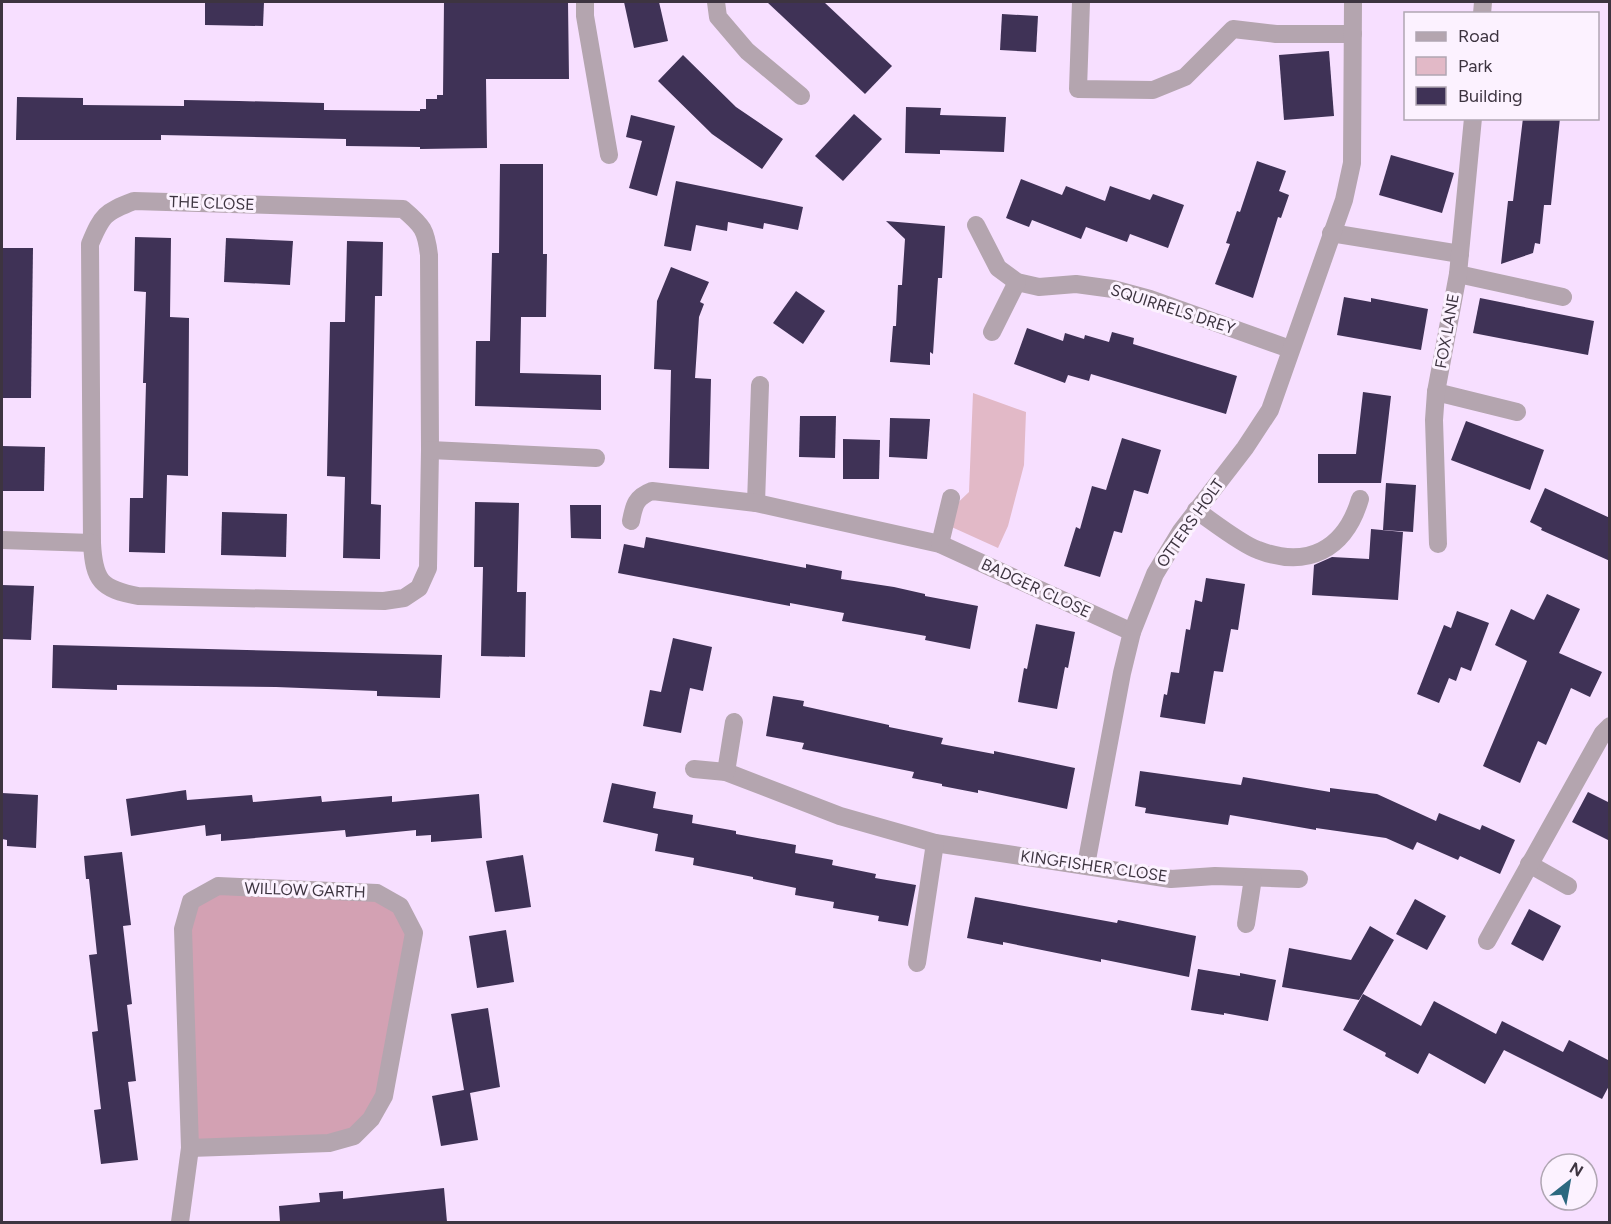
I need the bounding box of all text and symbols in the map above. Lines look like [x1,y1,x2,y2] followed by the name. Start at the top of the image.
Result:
[1404,12,1599,120] legend
[1458,25,1499,47] text: Road
[1458,55,1493,77] text: Park
[1458,85,1523,107] text: Building
[169,192,255,214] street label: THE CLOSE
[1108,280,1238,338] street label: SQUIRRELS DREY
[1431,292,1463,370] street label: FOX LANE
[1153,475,1228,571] street label: OTTERS HOLT
[978,554,1094,622] street label: BADGER CLOSE
[1019,846,1169,886] street label: KINGFISHER CLOSE
[244,878,366,902] street label: WILLOW GARTH
[1539,1152,1599,1212] north arrow
[1566,1158,1587,1181] text: N

